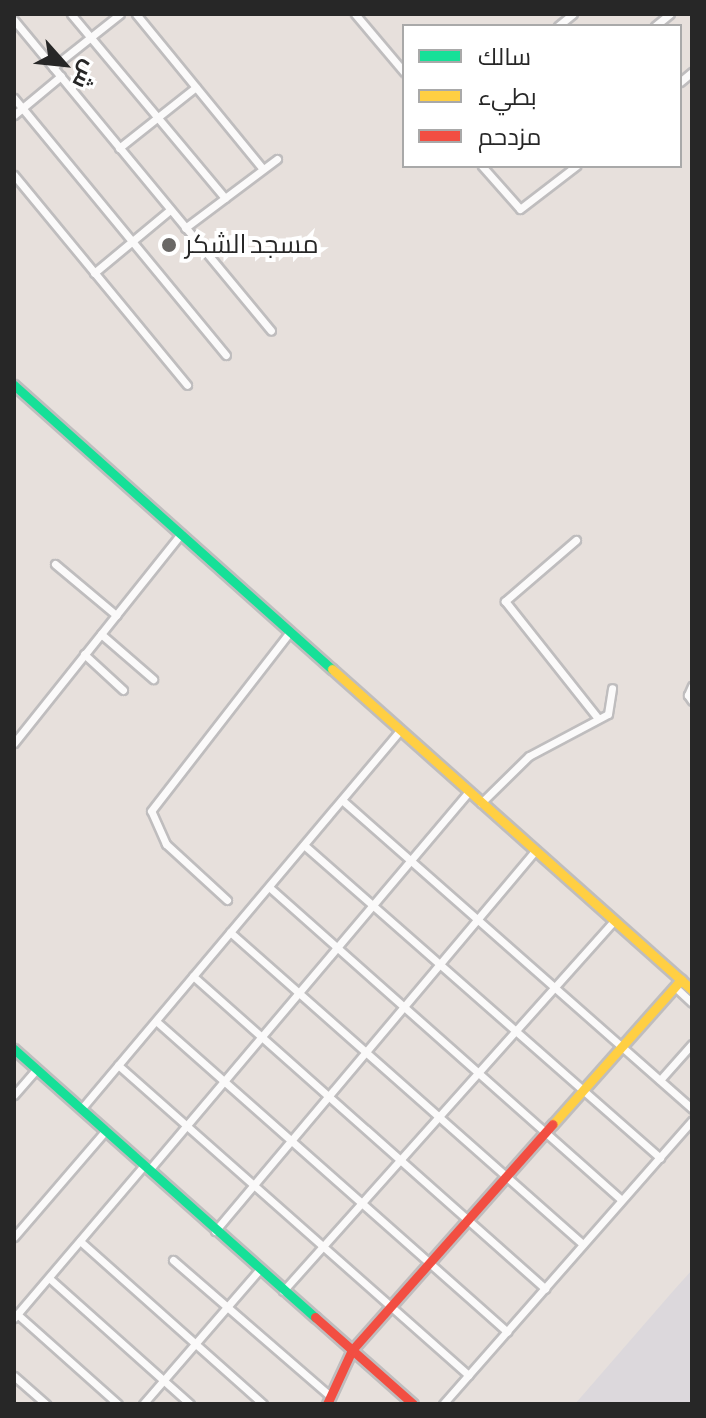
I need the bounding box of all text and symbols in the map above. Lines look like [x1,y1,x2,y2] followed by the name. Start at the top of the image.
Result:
[24,24,104,104] north arrow
[402,24,682,168] legend
[478,43,531,70] text: سالك
[67,56,103,93] text: ش
[478,83,537,110] text: بطيء
[478,123,541,150] text: مزدحم
[185,229,319,261] place label: مسجد الشكر
[160,236,178,254] marker: مسجد الشكر

